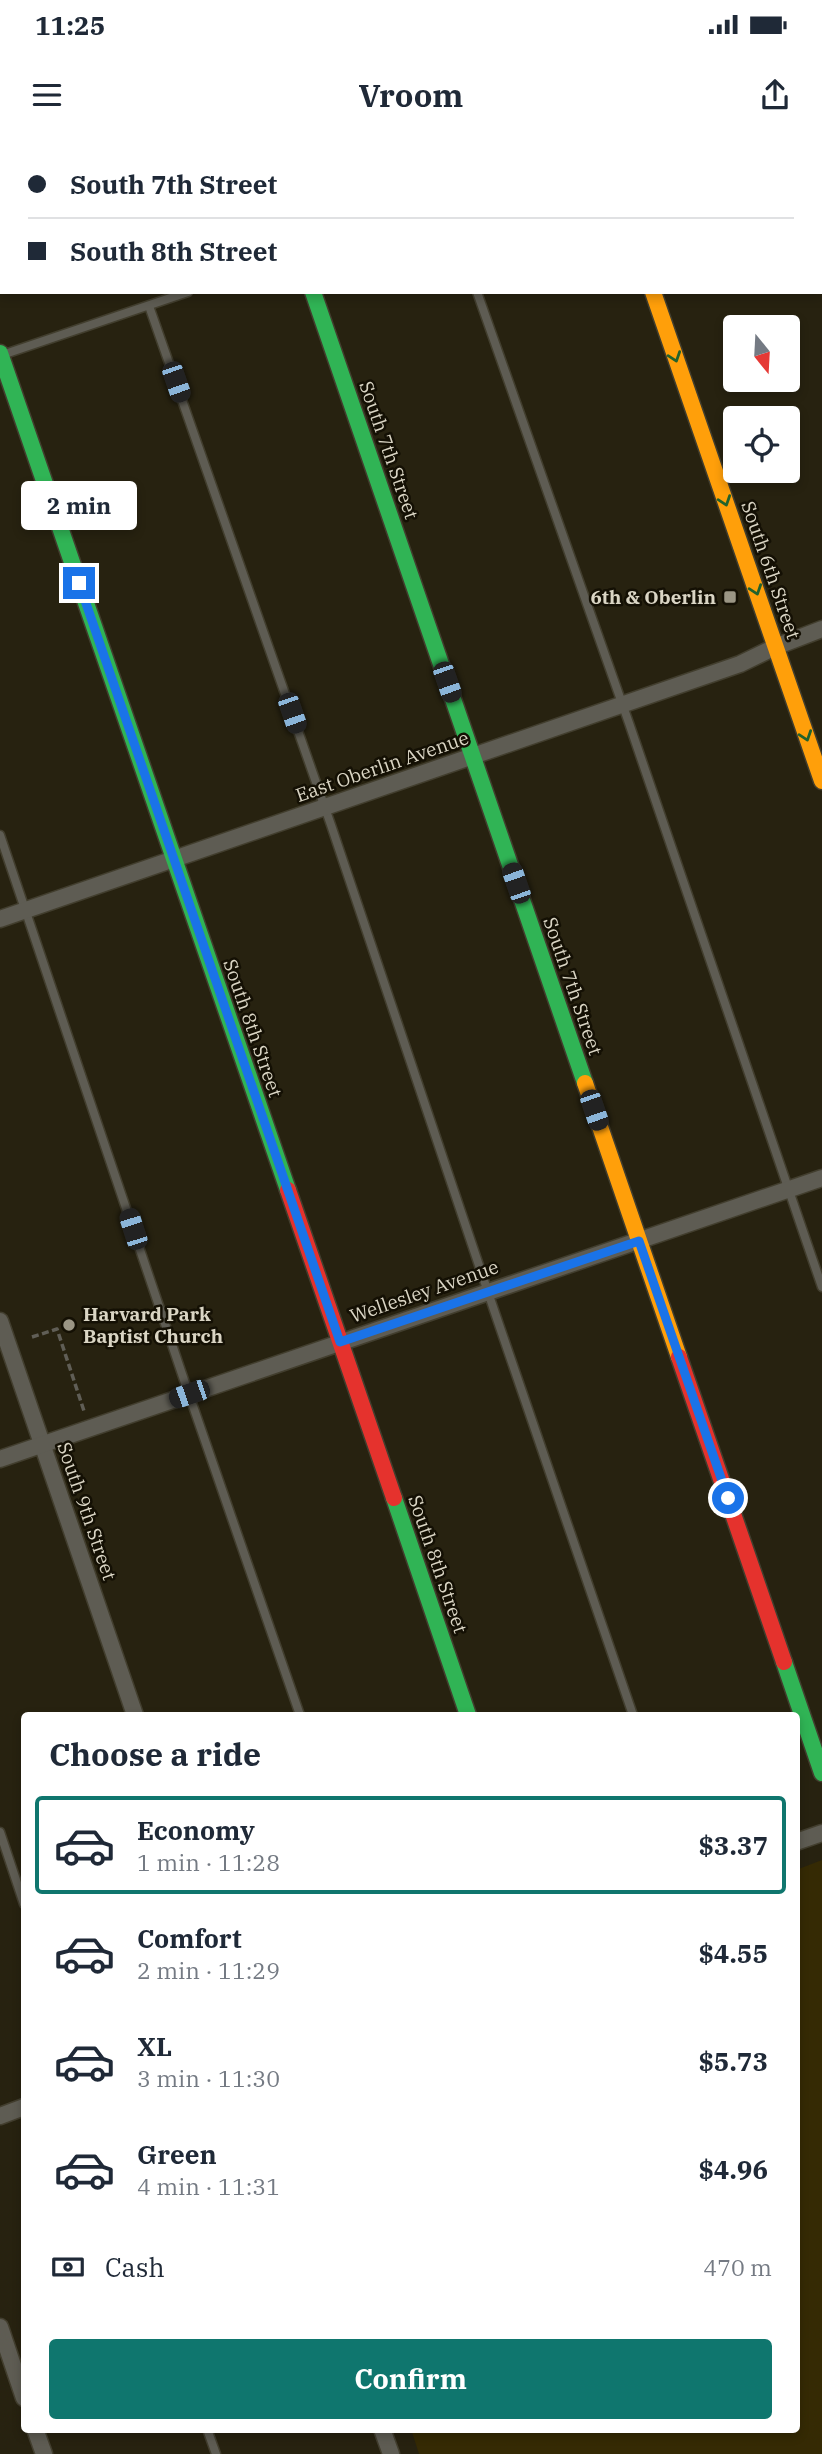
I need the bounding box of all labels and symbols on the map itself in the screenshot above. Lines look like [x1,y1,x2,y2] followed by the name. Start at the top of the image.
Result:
[723,315,800,392] north arrow
[667,350,682,362] one-way arrow
[160,359,193,405] car
[354,378,424,522] street label: South 7th Street
[21,482,137,530] callout: 2 min
[717,494,731,506] one-way arrow
[736,498,806,642] street label: South 6th Street
[63,567,95,599] route end
[748,584,762,596] one-way arrow
[590,585,716,609] place label: 6th & Oberlin
[722,589,738,605] marker: 6th & Oberlin
[431,659,464,705] car
[276,690,309,736] car
[292,725,472,807] street label: East Oberlin Avenue
[798,729,812,741] one-way arrow
[500,860,533,906] car
[538,914,608,1058] street label: South 7th Street
[218,956,288,1100] street label: South 8th Street
[578,1087,611,1133] car
[117,1206,150,1252] car
[346,1254,502,1328] street label: Wellesley Avenue
[83,1302,223,1348] place label: Harvard Park Baptist Church
[61,1317,77,1333] marker: Harvard Park Baptist Church
[166,1377,213,1411] car
[52,1439,122,1583] street label: South 9th Street
[712,1482,744,1514] route start
[403,1492,473,1636] street label: South 8th Street

